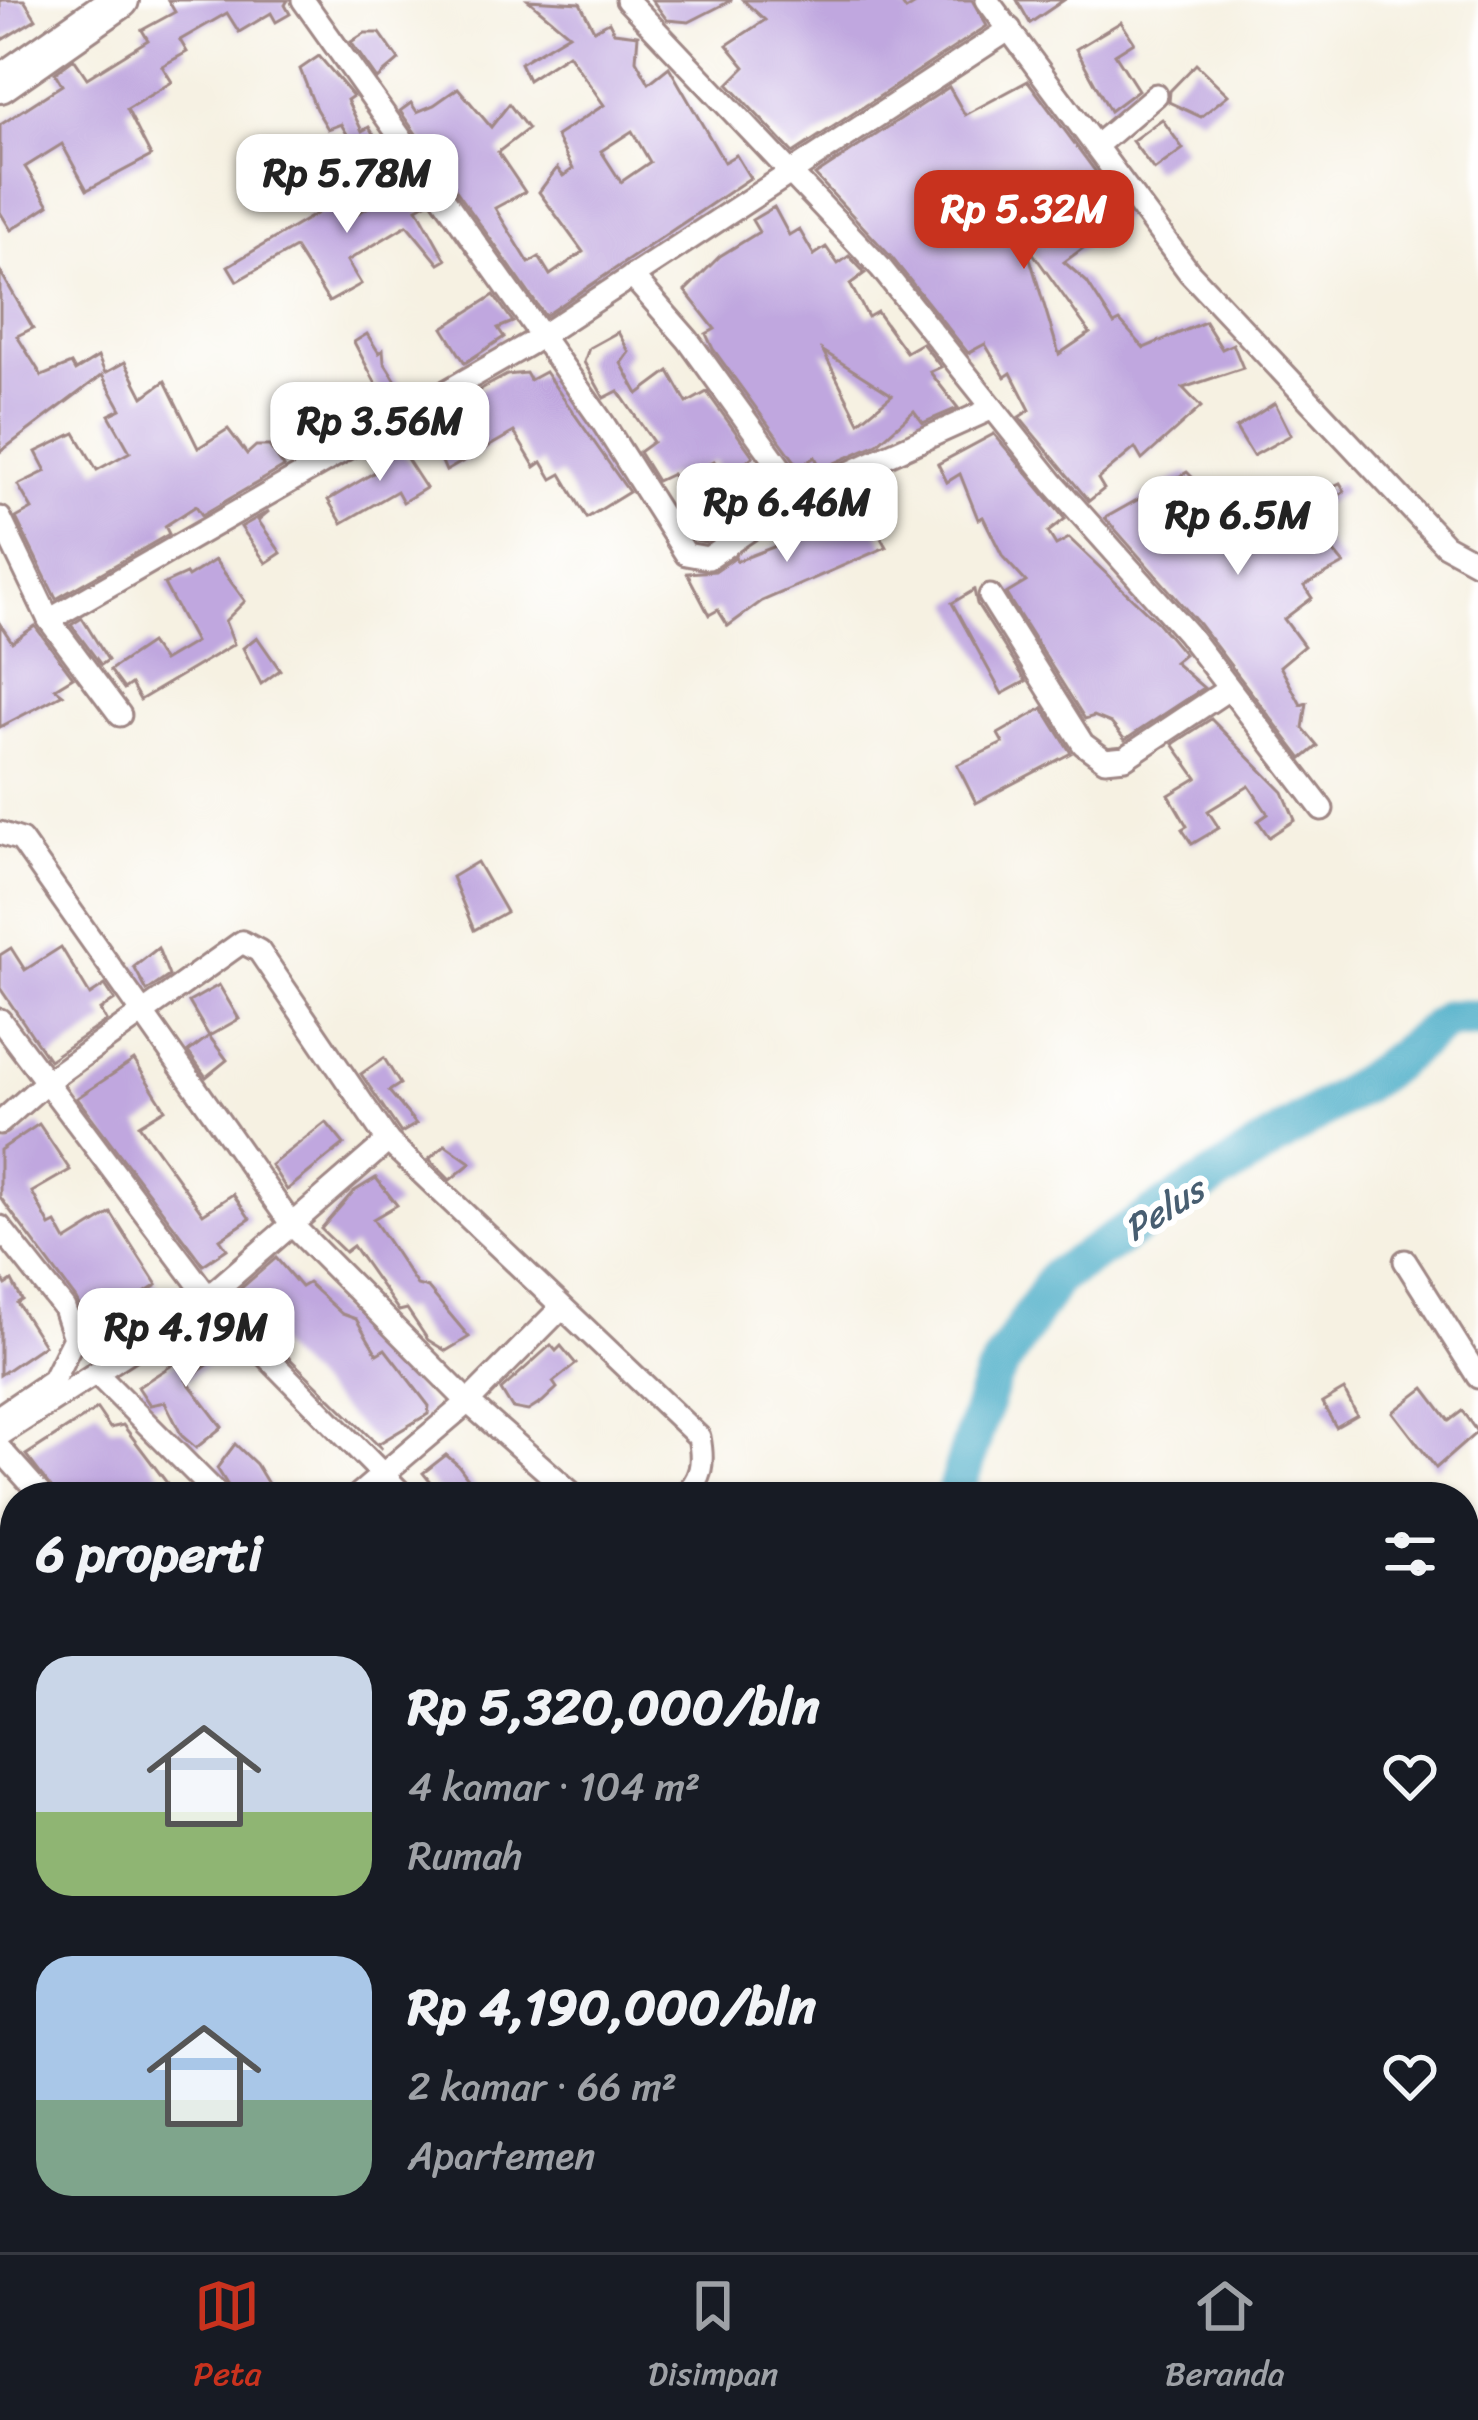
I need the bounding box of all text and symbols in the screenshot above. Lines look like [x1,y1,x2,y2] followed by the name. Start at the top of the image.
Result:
[223,134,471,236] pin: Rp 5.78M
[263,138,431,207] text: Rp 5.78M
[900,170,1148,272] pin: Rp 5.32M
[941,174,1107,243] text: Rp 5.32M
[256,382,504,484] pin: Rp 3.56M
[297,386,463,455] text: Rp 3.56M
[663,463,911,565] pin: Rp 6.46M
[704,467,870,536] text: Rp 6.46M
[1127,476,1349,578] pin: Rp 6.5M
[1165,480,1311,549] text: Rp 6.5M
[1110,1157,1221,1259] water label: Pelus
[62,1288,310,1390] pin: Rp 4.19M
[104,1292,268,1361] text: Rp 4.19M
[36,1509,262,1599] text: 6 properti
[1377,1521,1443,1587] icon: filters
[408,1662,820,1752] text: Rp 5,320,000/bln
[132,1704,276,1848] icon: home
[1377,1743,1443,1809] icon: heart
[408,1752,700,1821] text: 4 kamar · 104 m²
[408,1821,523,1890] text: Rumah
[408,1962,816,2052] text: Rp 4,190,000/bln
[132,2004,276,2148] icon: home
[1377,2043,1443,2109] icon: heart
[408,2052,677,2121] text: 2 kamar · 66 m²
[408,2121,595,2190] text: Apartemen
[193,2273,261,2403] tab: Peta
[648,2273,778,2403] tab: Disimpan
[1165,2273,1285,2403] tab: Beranda

